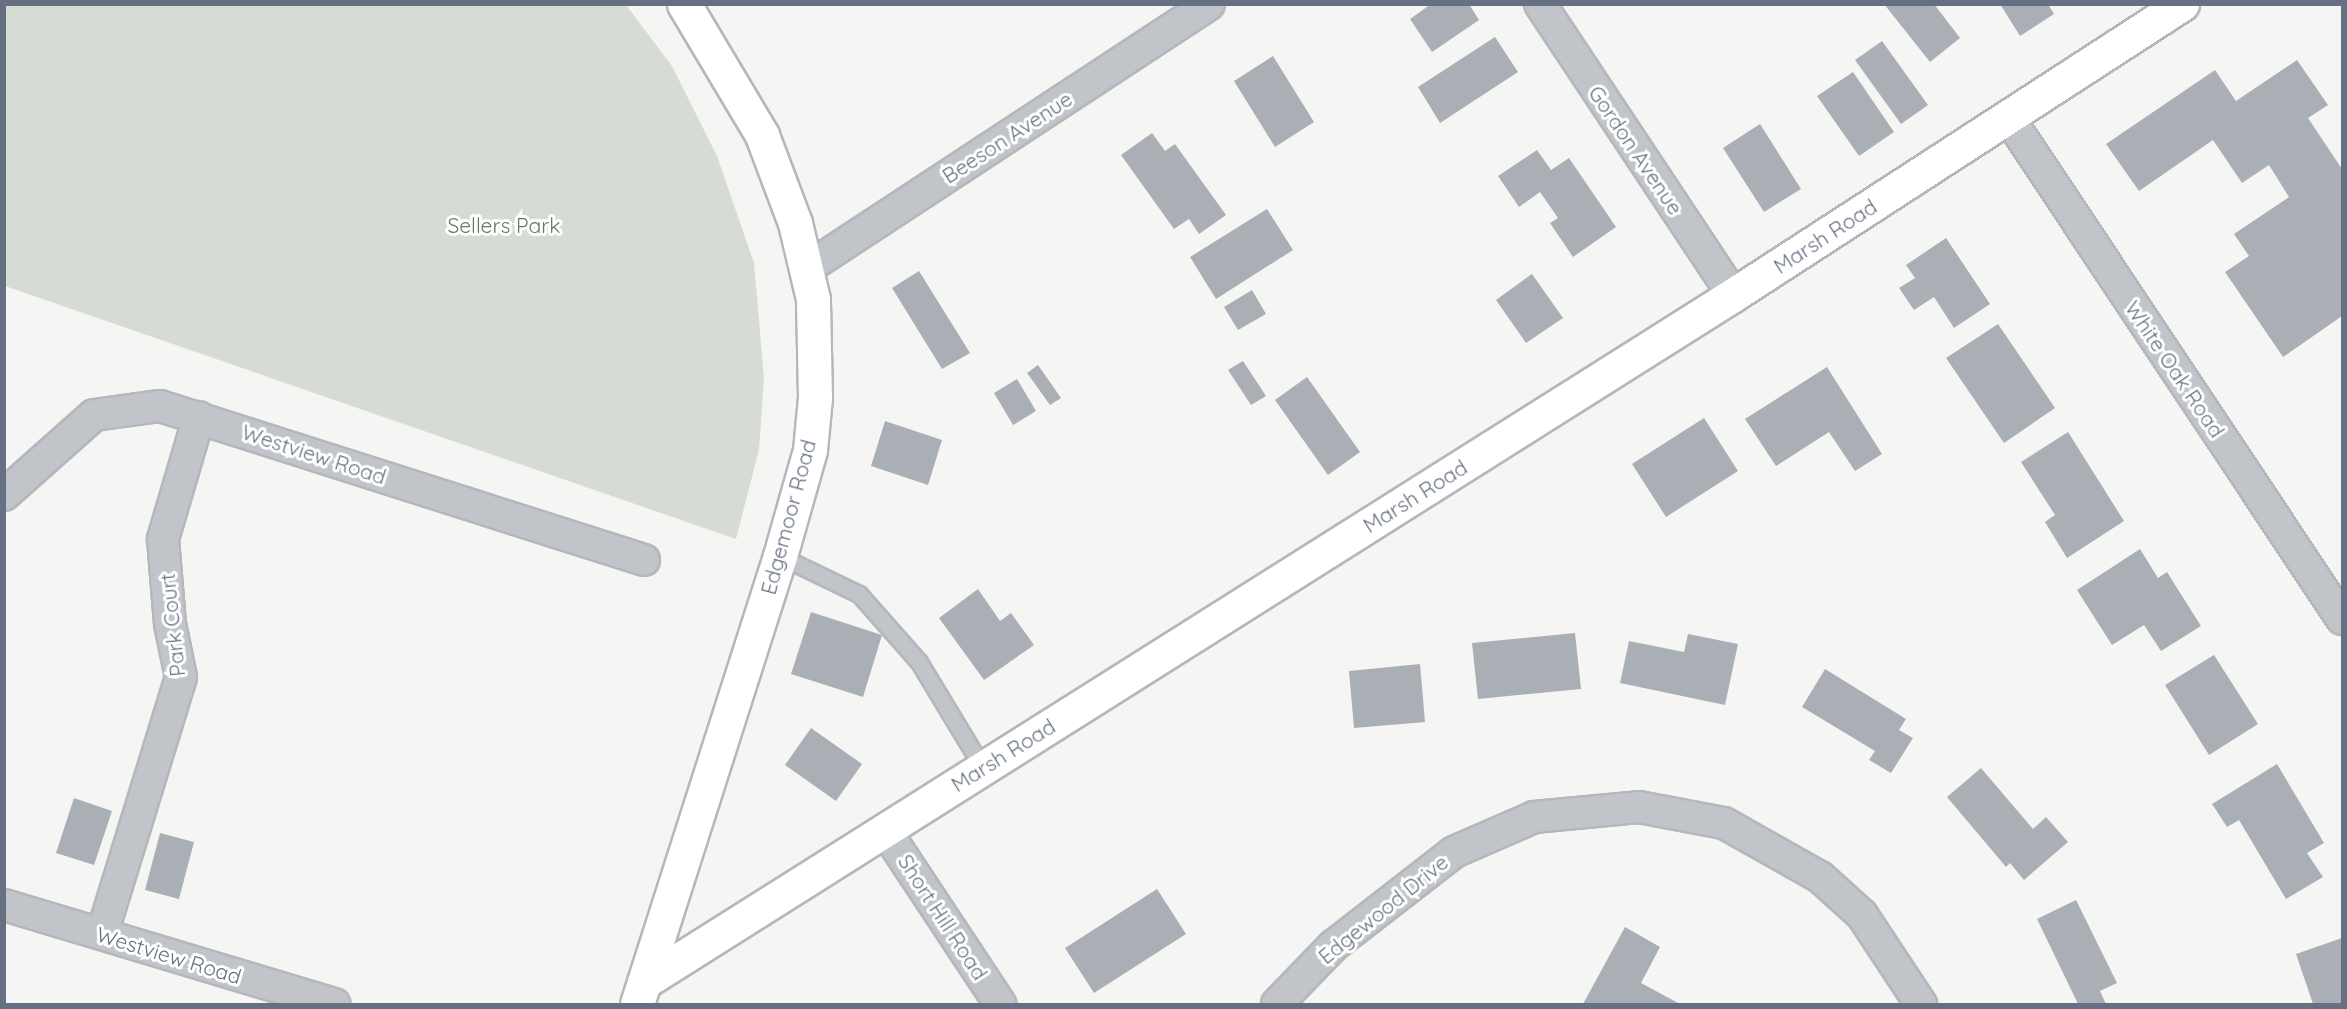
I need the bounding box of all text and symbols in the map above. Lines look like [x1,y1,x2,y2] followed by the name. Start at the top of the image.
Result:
[1584,81,1688,219] street label: Gordon Avenue
[937,86,1077,188] street label: Beeson Avenue
[1769,193,1881,279] street label: Marsh Road
[447,212,561,238] park label: Sellers Park
[2120,296,2230,442] street label: White Oak Road
[239,419,389,489] street label: Westview Road
[755,437,821,597] street label: Edgemoor Road
[1358,454,1472,538] street label: Marsh Road
[154,572,190,678] street label: Park Court
[946,713,1060,797] street label: Marsh Road
[1313,849,1453,969] street label: Edgewood Drive
[893,850,993,984] street label: Short Hill Road
[94,921,244,989] street label: Westview Road

